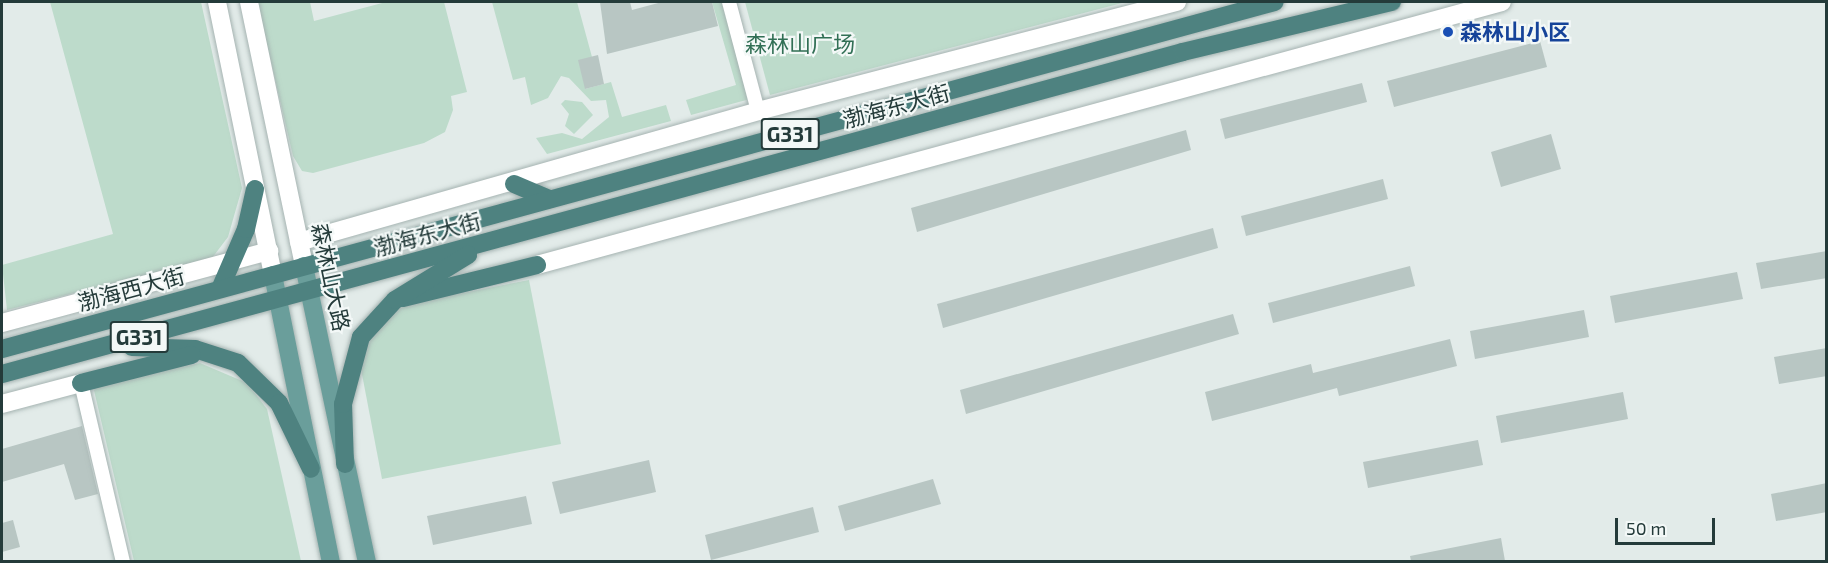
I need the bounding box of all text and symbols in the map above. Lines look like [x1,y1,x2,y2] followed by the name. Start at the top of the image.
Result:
[1460,19,1570,45] place label: 森林山小区
[1441,25,1455,39] marker: 森林山小区
[745,31,855,57] park label: 森林山广场
[839,79,953,133] street label: 渤海东大街
[760,116,820,152] road number: G331
[370,207,484,261] street label: 渤海东大街
[307,220,355,334] street label: 森林山大路
[74,262,188,316] street label: 渤海西大街
[109,319,169,355] road number: G331
[1618,506,1718,544] scale bar
[1626,517,1666,539] text: 50 m

